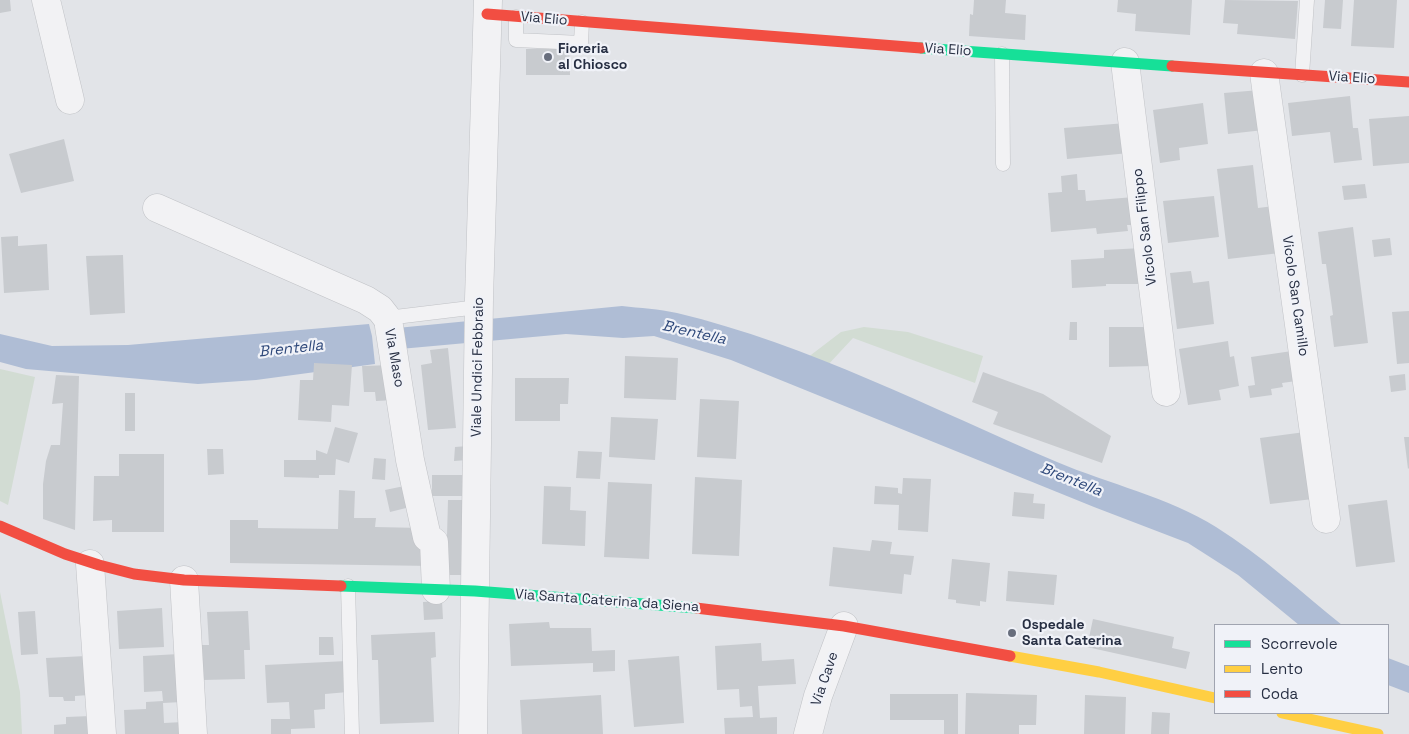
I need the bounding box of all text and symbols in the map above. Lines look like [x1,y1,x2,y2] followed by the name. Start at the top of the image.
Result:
[520,9,568,29] street label: Via Elio
[924,40,972,60] street label: Via Elio
[558,41,627,74] place label: Fioreria al Chiosco
[542,51,554,63] marker: Fioreria al Chiosco
[1328,68,1376,88] street label: Via Elio
[1129,167,1161,287] street label: Vicolo San Filippo
[1278,235,1312,357] street label: Vicolo San Camillo
[468,297,488,437] street label: Viale Undici Febbraio
[660,317,728,349] water label: Brentella
[381,327,407,389] street label: Via Maso
[258,337,324,361] water label: Brentella
[1038,460,1104,500] water label: Brentella
[514,586,700,616] street label: Via Santa Caterina da Siena
[1022,617,1122,650] place label: Ospedale Santa Caterina
[1214,624,1389,714] legend
[1006,627,1018,639] marker: Ospedale Santa Caterina
[1261,634,1338,653] text: Scorrevole
[808,650,842,708] street label: Via Cave
[1261,659,1303,678] text: Lento
[1261,684,1298,703] text: Coda

